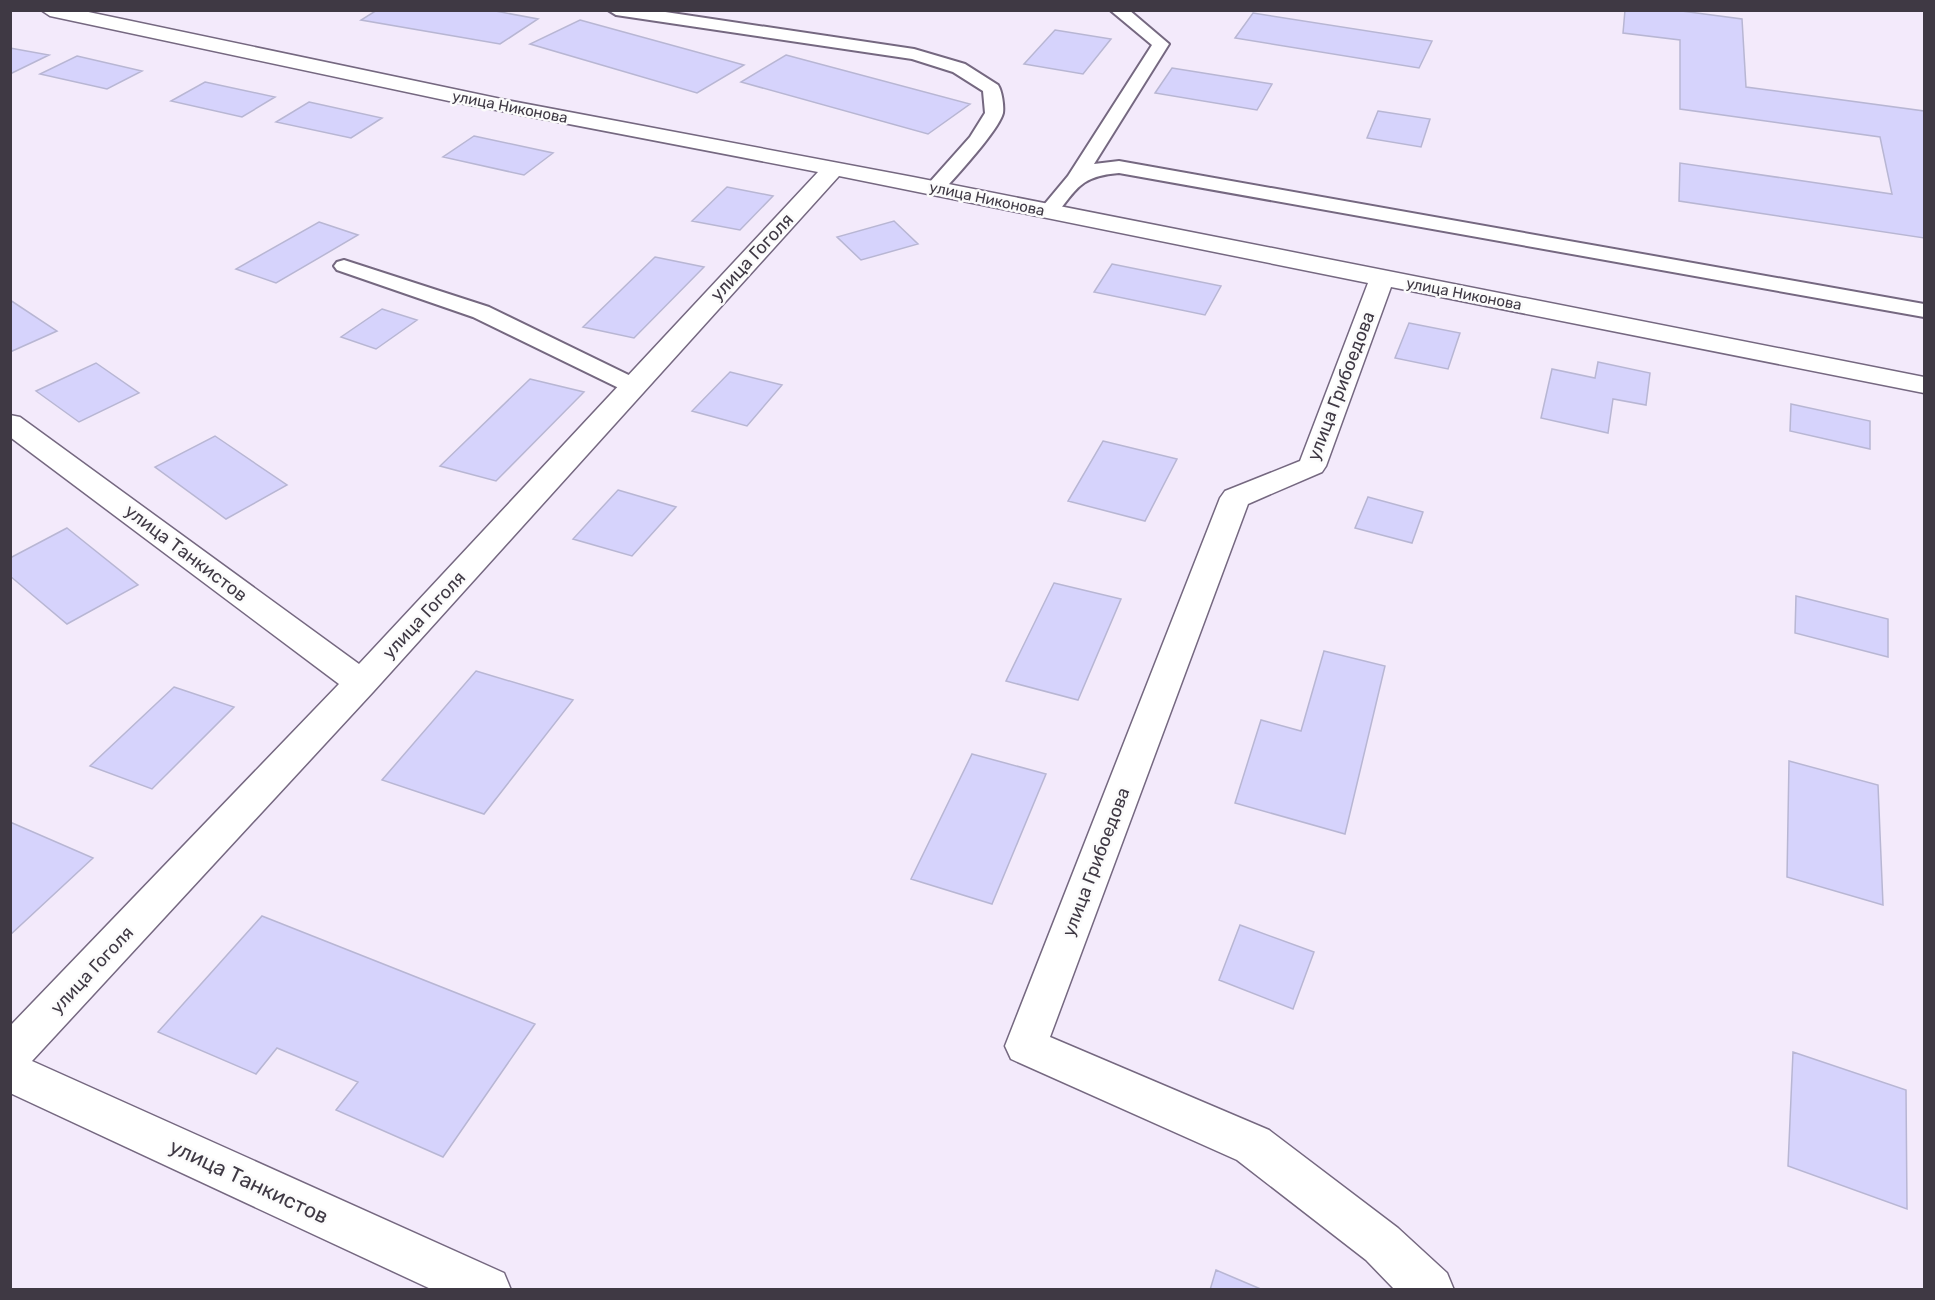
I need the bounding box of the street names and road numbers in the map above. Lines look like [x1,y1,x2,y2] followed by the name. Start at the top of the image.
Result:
[451,87,569,127] street label: улица Никонова
[928,178,1046,220] street label: улица Никонова
[706,209,798,305] street label: улица Гоголя
[1405,274,1523,314] street label: улица Никонова
[1302,308,1380,464] street label: улица Грибоедова
[120,500,252,606] street label: улица Танкистов
[378,567,470,663] street label: улица Гоголя
[1057,784,1135,940] street label: улица Грибоедова
[46,922,138,1018] street label: улица Гоголя
[166,1133,332,1229] street label: улица Танкистов

